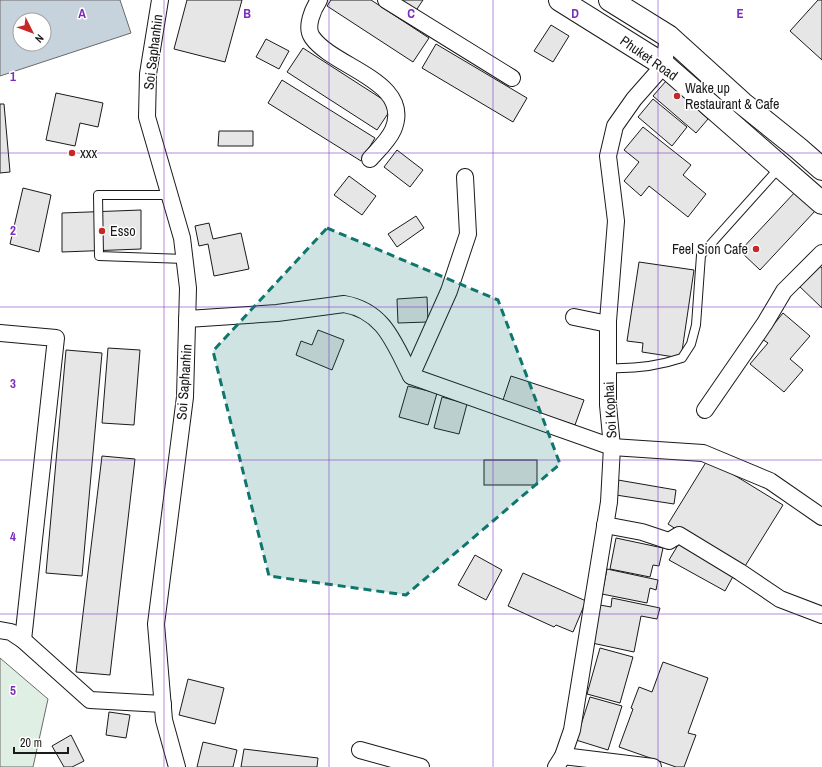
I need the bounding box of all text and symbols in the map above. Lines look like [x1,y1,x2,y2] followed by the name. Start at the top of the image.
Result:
[78,5,86,22] text: A
[243,5,251,22] text: B
[407,5,415,22] text: C
[571,5,579,22] text: D
[736,5,744,22] text: E
[12,12,52,52] north arrow
[139,13,167,91] street label: Soi Saphanhin
[32,32,47,46] text: N
[617,32,681,84] street label: Phuket Road
[10,68,16,85] text: 1
[685,79,779,113] place label: Wake up Restaurant & Cafe
[672,91,682,101] marker: Wake up Restaurant & Cafe
[80,144,97,162] place label: xxx
[67,148,77,158] marker: xxx
[10,222,16,239] text: 2
[110,222,136,240] place label: Esso
[97,226,107,236] marker: Esso
[672,240,748,258] place label: Feel Sion Cafe
[751,244,761,254] marker: Feel Sion Cafe
[172,343,196,421] street label: Soi Saphanhin
[10,375,16,392] text: 3
[600,381,620,439] street label: Soi Kophai
[10,528,16,545] text: 4
[10,682,16,699] text: 5
[14,729,68,755] scale bar
[20,735,42,751] text: 20 m

